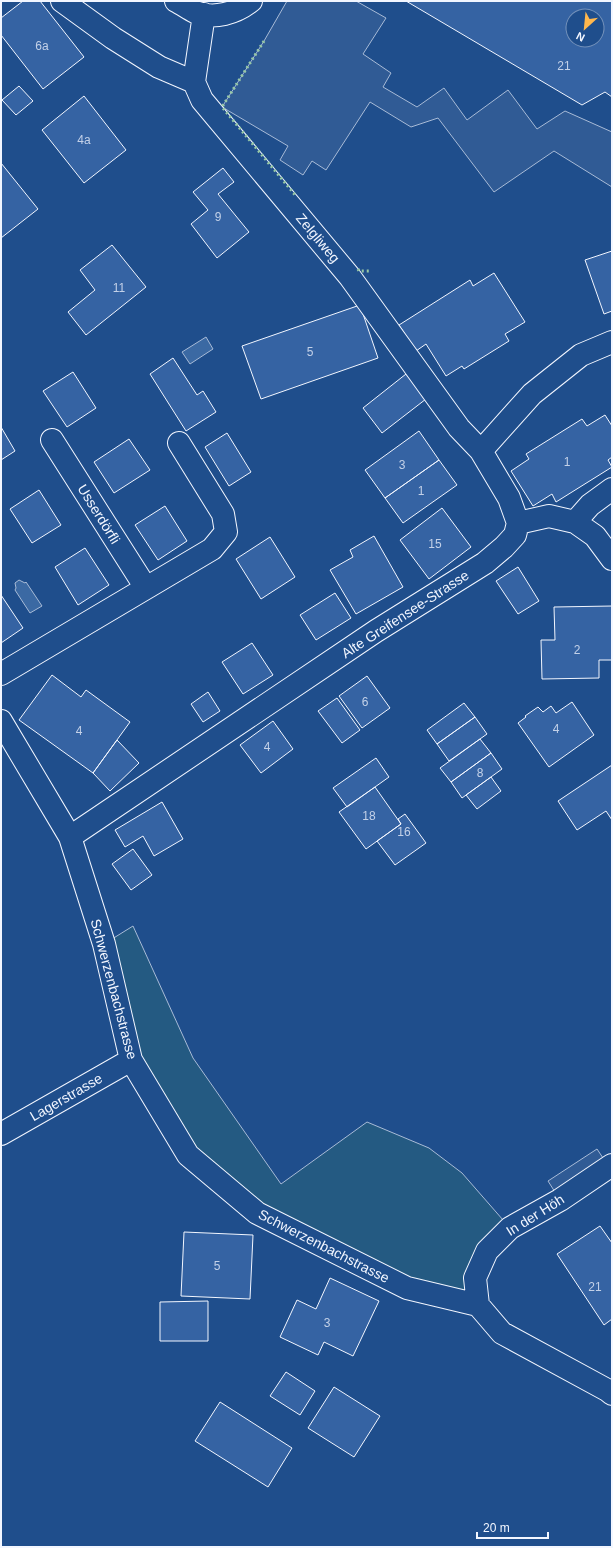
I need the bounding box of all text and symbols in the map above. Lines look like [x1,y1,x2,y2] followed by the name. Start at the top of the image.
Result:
[565,8,605,48] north arrow
[574,30,587,44] text: N
[35,39,49,53] house number: 6a
[557,59,571,73] house number: 21
[77,133,91,147] house number: 4a
[215,210,222,224] house number: 9
[293,210,343,266] street label: Zelgliweg
[113,281,126,295] house number: 11
[307,345,314,359] house number: 5
[564,455,571,469] house number: 1
[399,458,406,472] house number: 3
[74,481,124,547] street label: Usserdörfli
[418,484,425,498] house number: 1
[428,537,442,551] house number: 15
[338,567,472,661] street label: Alte Greifensee-Strasse
[574,643,581,657] house number: 2
[362,695,369,709] house number: 6
[553,722,560,736] house number: 4
[76,724,83,738] house number: 4
[264,740,271,754] house number: 4
[477,766,484,780] house number: 8
[362,809,376,823] house number: 18
[397,825,411,839] house number: 16
[88,917,141,1061] street label: Schwerzenbachstrasse
[27,1070,105,1124] street label: Lagerstrasse
[503,1191,567,1239] street label: In der Höh
[256,1206,392,1286] street label: Schwerzenbachstrasse
[214,1259,221,1273] house number: 5
[588,1280,602,1294] house number: 21
[324,1316,331,1330] house number: 3
[477,1514,548,1540] scale bar
[483,1521,510,1535] text: 20 m

